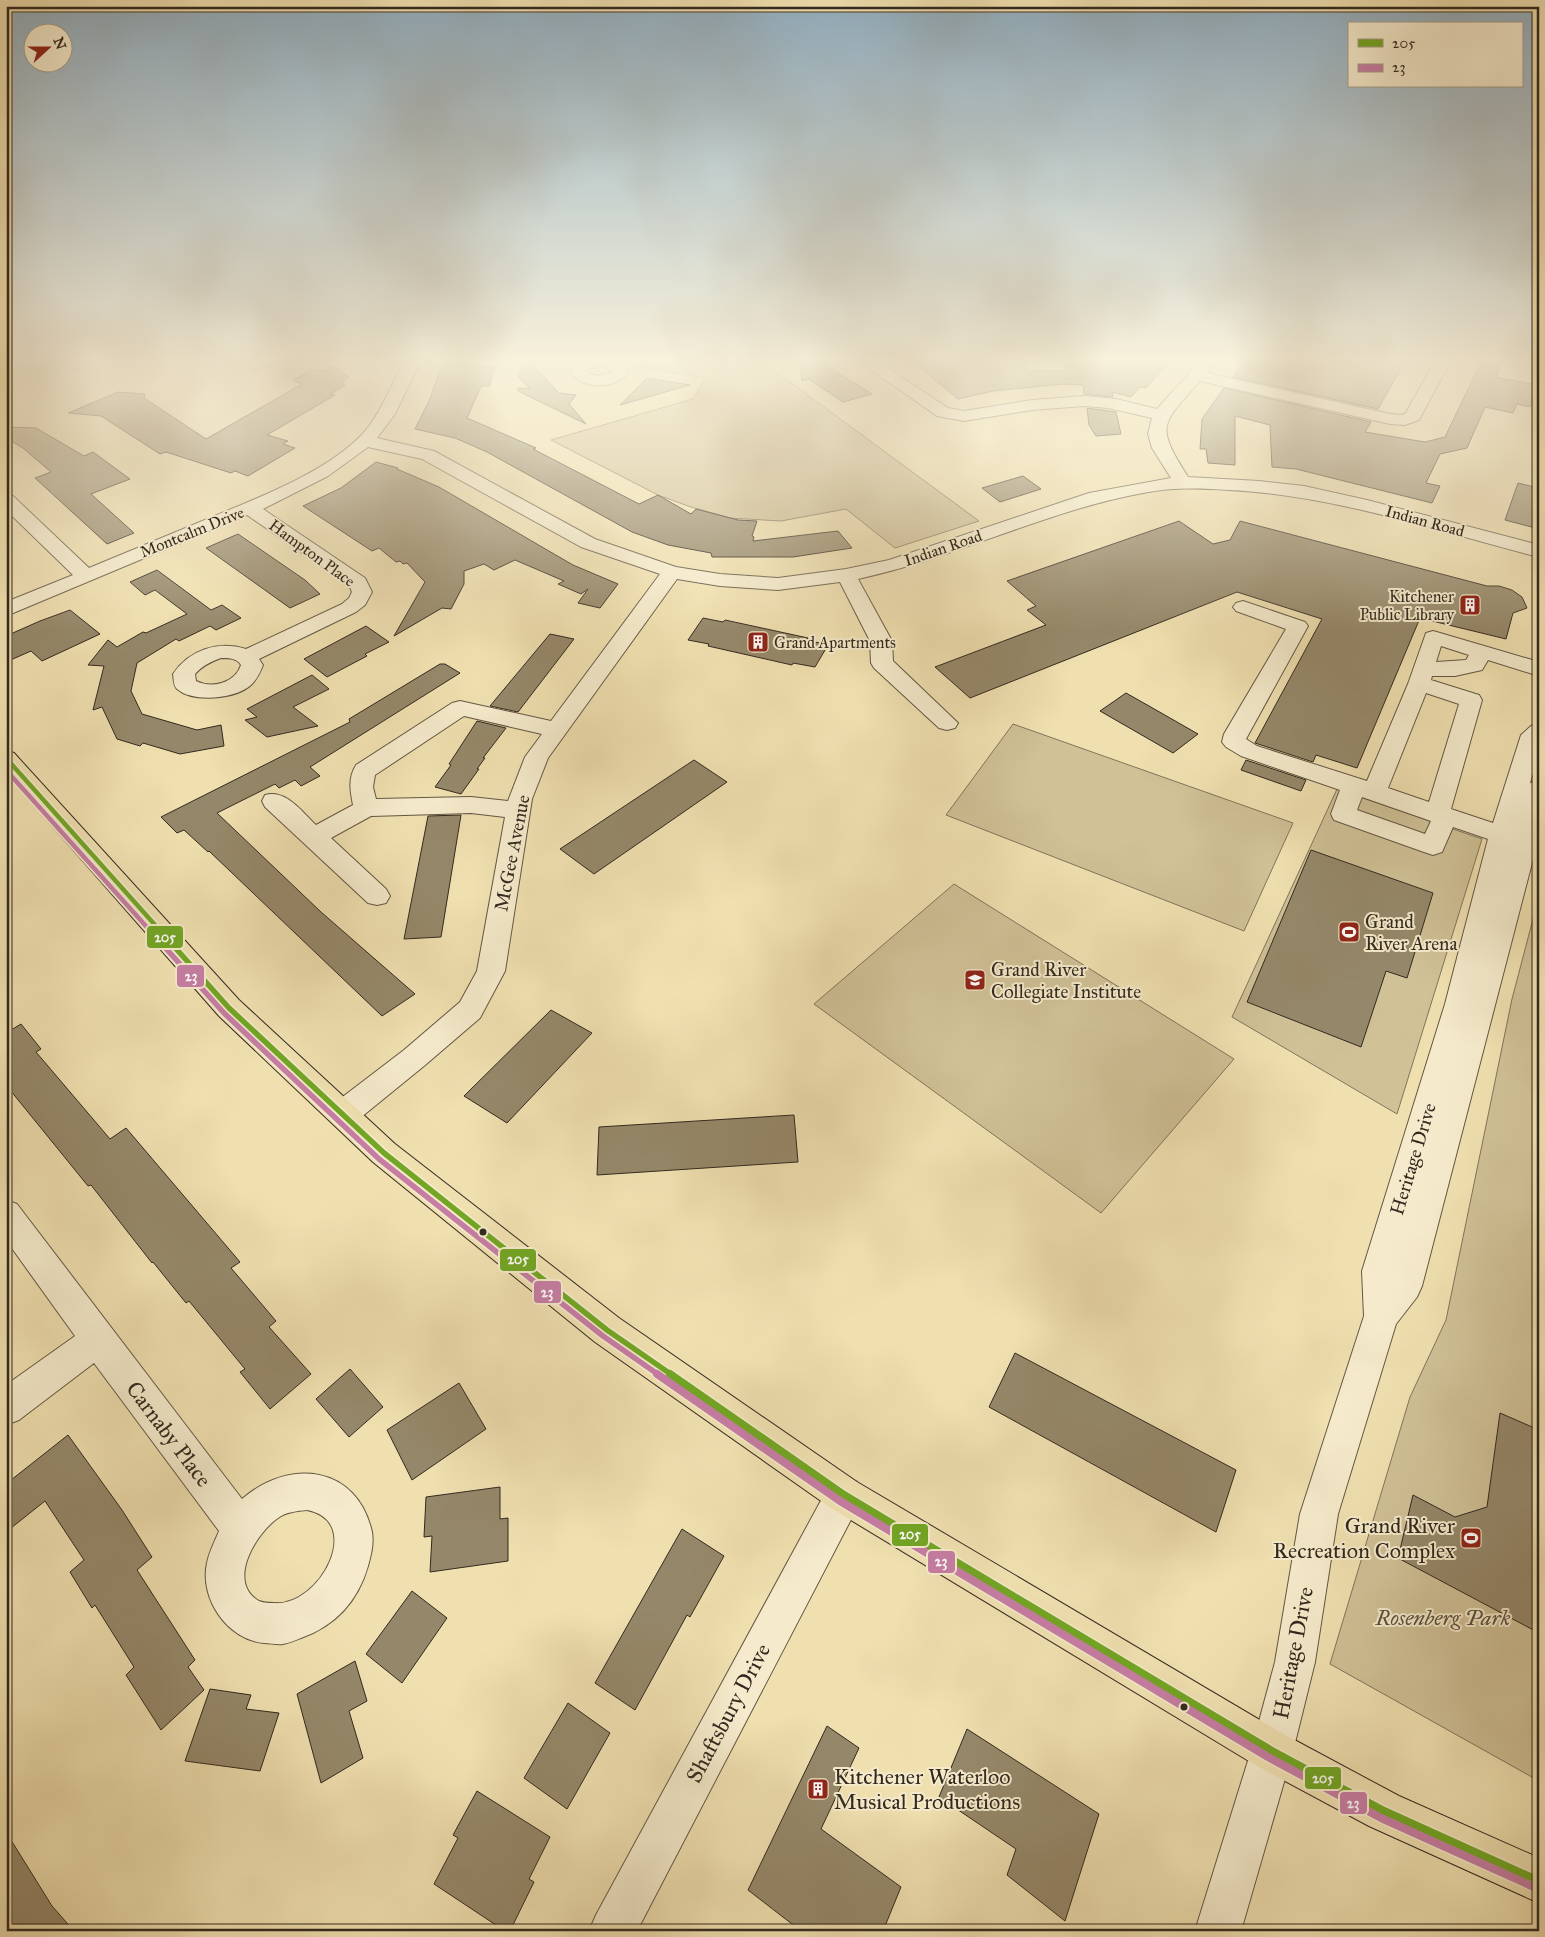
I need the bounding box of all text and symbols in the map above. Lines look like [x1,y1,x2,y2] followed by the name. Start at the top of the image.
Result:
[22,22,72,72] north arrow
[1348,22,1522,88] legend
[1392,34,1415,52] text: 205
[50,35,70,52] text: N
[1392,58,1405,76] text: 23
[1383,501,1467,541] street label: Indian Road
[137,502,247,561] street label: Montcalm Drive
[265,515,359,591] street label: Hampton Place
[902,526,984,570] street label: Indian Road
[1360,587,1454,624] place label: Kitchener Public Library
[1458,593,1482,617] building icon: Kitchener Public Library
[746,630,770,654] building icon: Grand Apartments
[774,633,896,652] place label: Grand Apartments
[489,793,535,913] street label: McGee Avenue
[1365,910,1458,955] place label: Grand River Arena
[1337,920,1361,944] sports icon: Grand River Arena
[146,925,184,949] line badge: 205
[154,929,176,946] text: 205
[991,958,1141,1004] place label: Grand River Collegiate Institute
[176,964,205,988] line badge: 23
[185,968,198,986] text: 23
[963,968,987,992] school or university icon: Grand River Collegiate Institute
[1385,1100,1442,1218] street label: Heritage Drive
[478,1227,488,1237] unlabelled marker
[499,1248,537,1272] line badge: 205
[507,1251,529,1268] text: 205
[533,1280,562,1304] line badge: 23
[541,1284,554,1302] text: 23
[120,1376,218,1492] street label: Carnaby Place
[1273,1512,1456,1564] place label: Grand River Recreation Complex
[891,1523,929,1547] line badge: 205
[899,1526,921,1543] text: 205
[1459,1526,1483,1550] sports icon: Grand River Recreation Complex
[927,1550,956,1574] line badge: 23
[935,1553,948,1571] text: 23
[1267,1585,1319,1721] street label: Heritage Drive
[1375,1604,1511,1631] park label: Rosenberg Park
[680,1639,776,1787] street label: Shaftsbury Drive
[1179,1702,1189,1712] unlabelled marker
[834,1763,1020,1815] place label: Kitchener Waterloo Musical Productions
[1304,1766,1342,1790] line badge: 205
[1312,1770,1334,1787] text: 205
[806,1777,830,1801] building icon: Kitchener Waterloo Musical Productions
[1339,1791,1368,1815] line badge: 23
[1347,1795,1360,1813] text: 23

